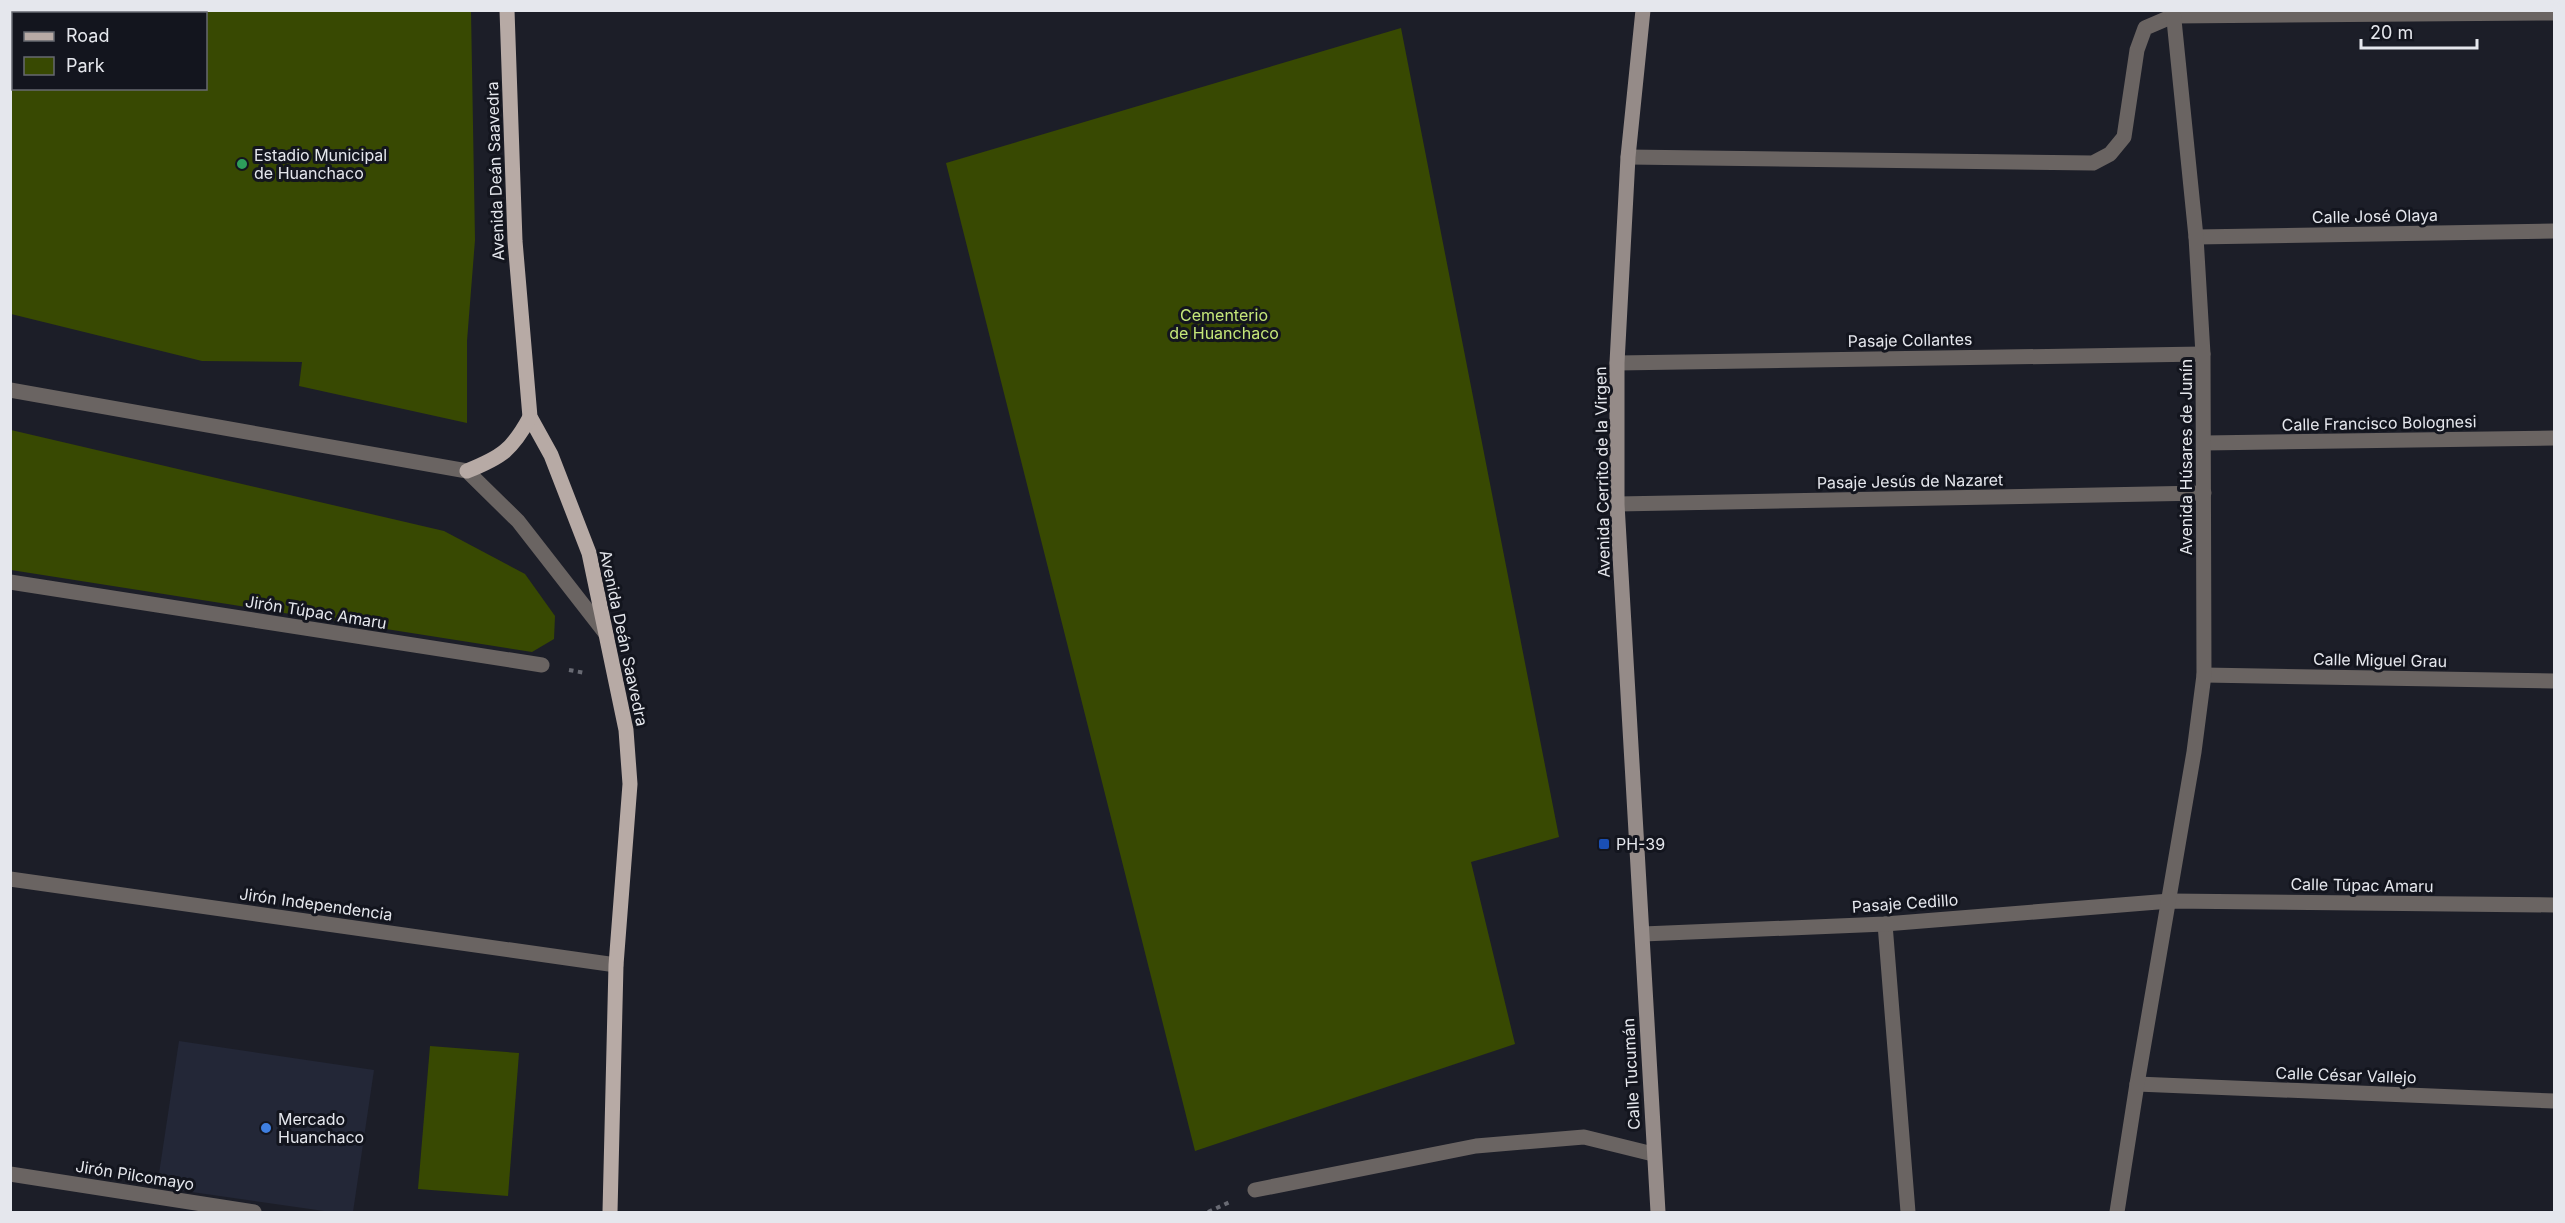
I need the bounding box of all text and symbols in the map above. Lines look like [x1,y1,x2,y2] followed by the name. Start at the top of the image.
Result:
[12,12,207,90] legend
[2361,12,2476,50] scale bar
[2370,22,2413,43] text: 20 m
[66,25,109,46] text: Road
[66,55,105,76] text: Park
[482,81,508,261] street label: Avenida Deán Saavedra
[254,145,387,183] place label: Estadio Municipal de Huanchaco
[235,157,249,171] marker: Estadio Municipal de Huanchaco
[2312,205,2438,227] street label: Calle José Olaya
[1169,305,1279,343] park label: Cementerio de Huanchaco
[1848,329,1972,351] street label: Pasaje Collantes
[2176,359,2196,555] street label: Avenida Húsares de Junín
[1590,366,1614,578] street label: Avenida Cerrito de la Virgen
[2281,411,2477,435] street label: Calle Francisco Bolognesi
[1817,469,2003,493] street label: Pasaje Jesús de Nazaret
[596,548,652,728] street label: Avenida Deán Saavedra
[244,591,388,633] street label: Jirón Túpac Amaru
[2313,649,2447,671] street label: Calle Miguel Grau
[1616,834,1665,854] place label: PH-39
[1597,837,1611,851] marker: PH-39
[2290,874,2434,896] street label: Calle Túpac Amaru
[238,883,394,925] street label: Jirón Independencia
[1851,889,1959,917] street label: Pasaje Cedillo
[1618,1018,1644,1130] street label: Calle Tucumán
[2275,1063,2417,1087] street label: Calle César Vallejo
[278,1109,364,1147] place label: Mercado Huanchaco
[259,1121,273,1135] marker: Mercado Huanchaco
[74,1156,196,1194] street label: Jirón Pilcomayo

